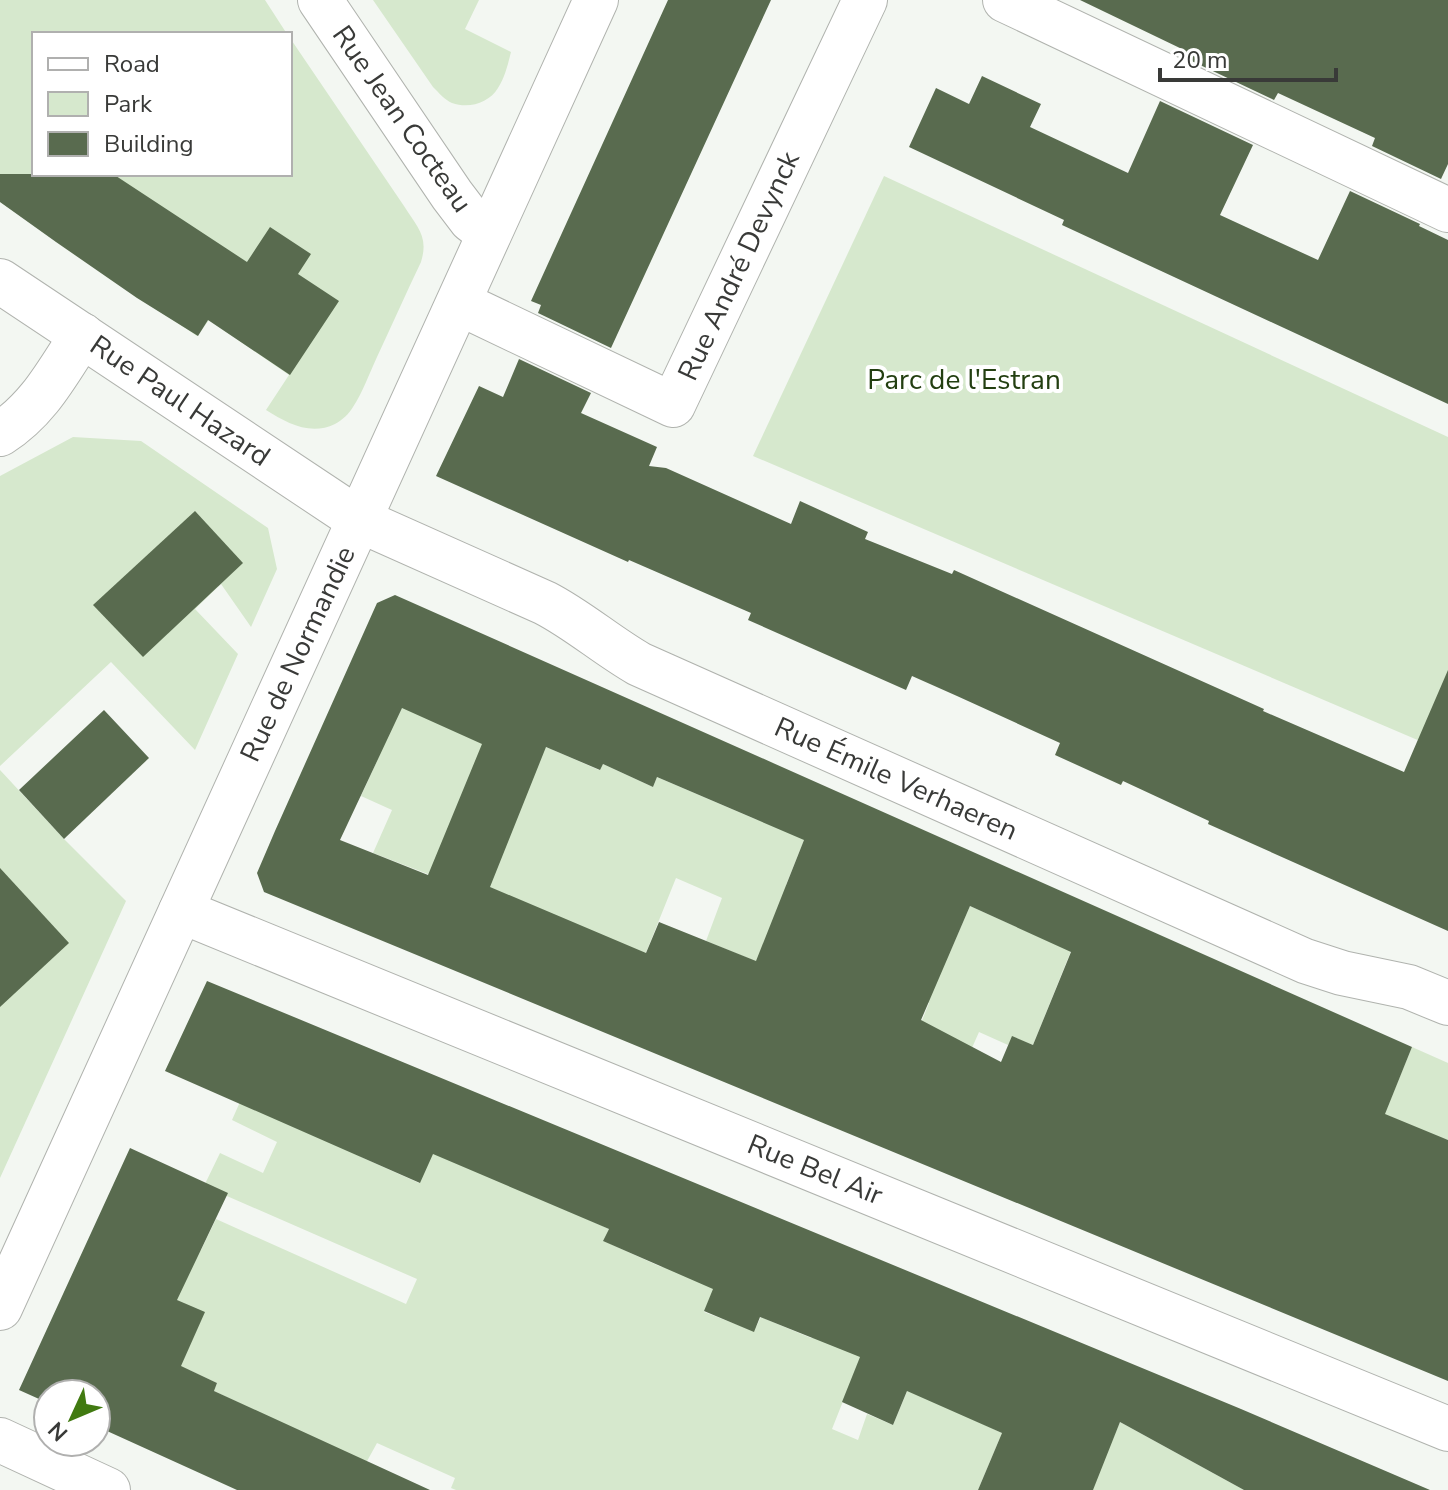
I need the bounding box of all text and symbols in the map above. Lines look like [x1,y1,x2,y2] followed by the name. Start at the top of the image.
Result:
[323,18,481,220] street label: Rue Jean Cocteau
[32,32,292,176] legend
[1160,32,1336,82] scale bar
[1172,44,1228,76] text: 20 m
[104,48,160,80] text: Road
[104,88,153,120] text: Park
[104,128,194,160] text: Building
[669,144,809,387] street label: Rue André Devynck
[82,327,278,475] street label: Rue Paul Hazard
[867,361,1061,399] park label: Parc de l'Estran
[231,540,365,768] street label: Rue de Normandie
[768,708,1024,850] street label: Rue Émile Verhaeren
[742,1126,888,1214] street label: Rue Bel Air
[32,1378,112,1458] north arrow
[42,1415,75,1448] text: N

